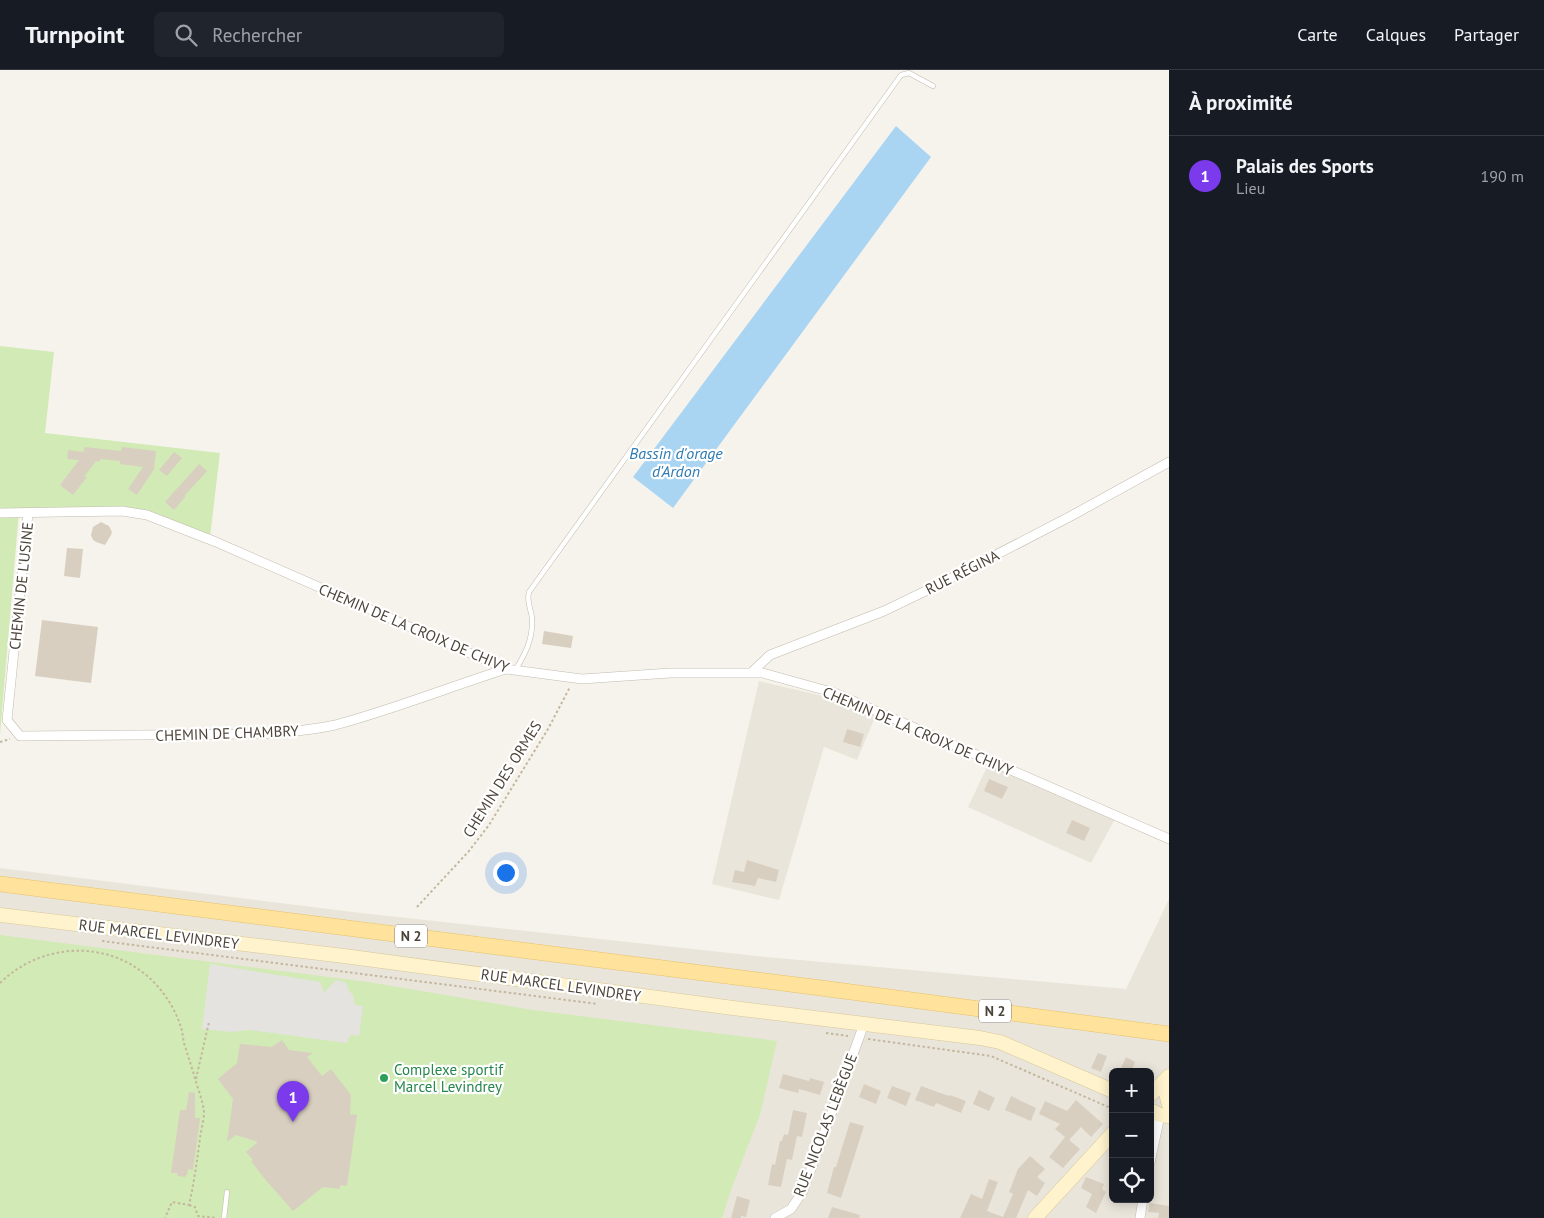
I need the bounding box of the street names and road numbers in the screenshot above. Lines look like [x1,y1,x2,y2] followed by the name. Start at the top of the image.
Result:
[5,521,37,651] street label: CHEMIN DE L'USINE
[922,545,1002,599] street label: RUE RÉGINA
[316,579,513,677] street label: CHEMIN DE LA CROIX DE CHIVY
[820,682,1017,780] street label: CHEMIN DE LA CROIX DE CHIVY
[458,717,546,841] street label: CHEMIN DES ORMES
[155,721,300,745] street label: CHEMIN DE CHAMBRY
[78,915,241,953] street label: RUE MARCEL LEVINDREY
[395,924,427,948] road number: N 2
[480,964,643,1006] street label: RUE MARCEL LEVINDREY
[979,999,1011,1022] road number: N 2
[789,1051,861,1199] street label: RUE NICOLAS LEBÈGUE

